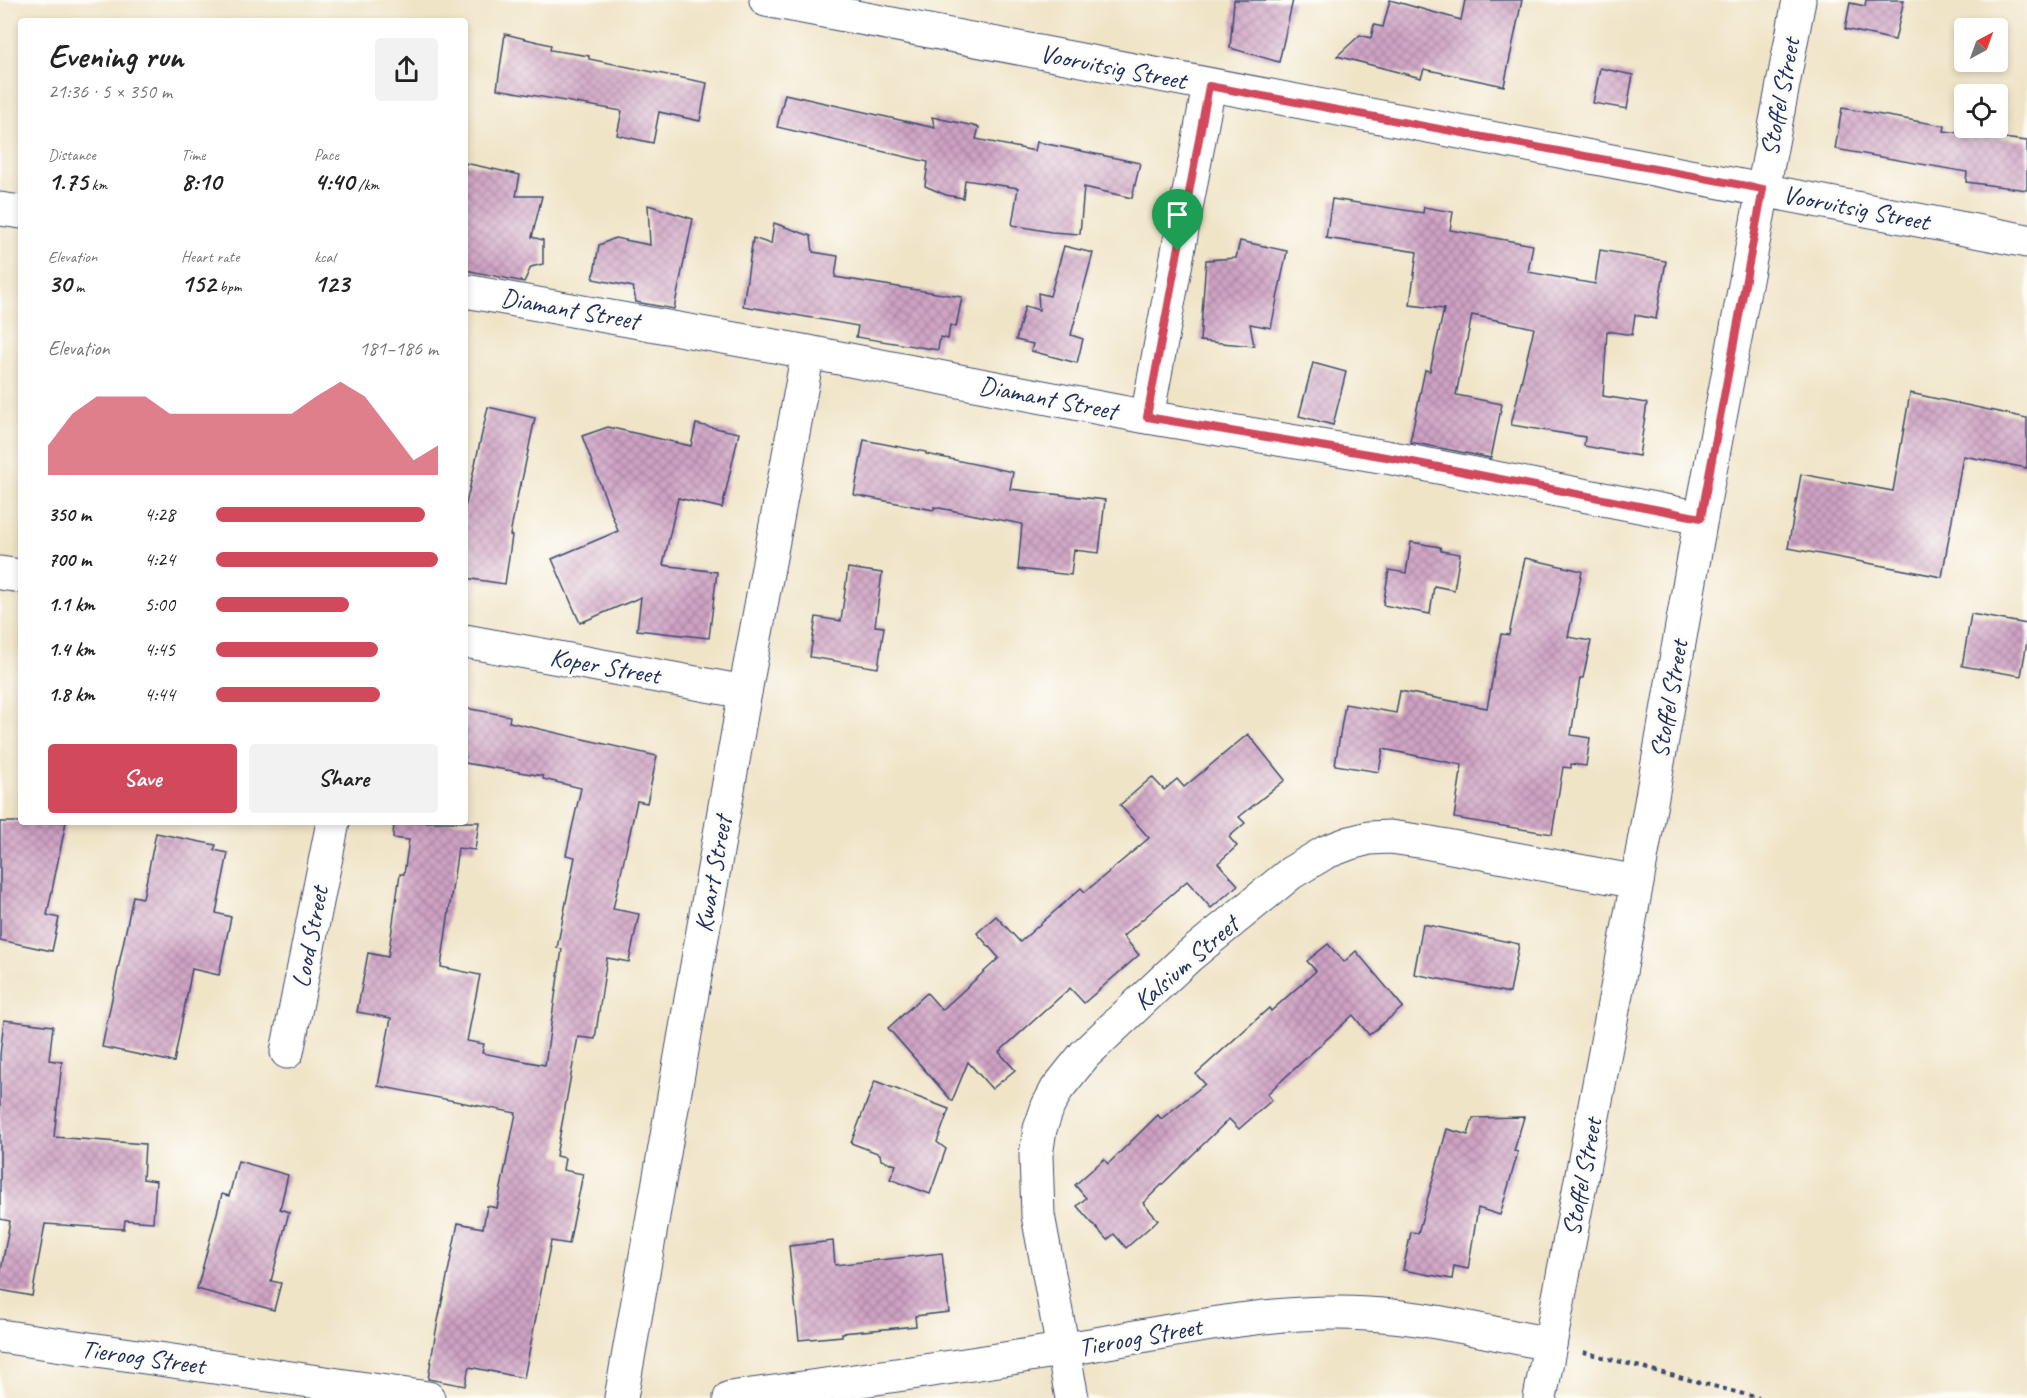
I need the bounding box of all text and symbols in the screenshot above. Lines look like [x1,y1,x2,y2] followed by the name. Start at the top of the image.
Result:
[1954,18,2008,72] north arrow
[1954,18,2008,138] map controls
[1752,33,1808,159] street label: Stoffel Street
[48,35,183,77] text: Evening run
[1037,37,1191,98] street label: Vooruitsig Street
[375,38,438,101] button: share
[48,79,172,104] text: 21:36 · 5 × 350 m
[1954,84,2008,138] button: locate
[48,145,96,165] text: Distance
[181,145,205,165] text: Time
[314,145,339,165] text: Pace
[48,165,88,198] text: 1.75
[181,165,221,198] text: 8:10
[314,165,354,198] text: 4:40
[88,175,107,195] text: km
[354,175,379,195] text: /km
[1780,178,1934,239] street label: Vooruitsig Street
[1152,189,1203,251] pin
[1161,198,1194,231] icon: arrive
[48,247,97,267] text: Elevation
[181,247,239,267] text: Heart rate
[314,247,335,267] text: kcal
[48,267,71,300] text: 30
[181,267,216,300] text: 152
[314,267,349,300] text: 123
[71,277,84,297] text: m
[216,277,242,297] text: bpm
[499,281,645,338] street label: Diamant Street
[48,336,110,361] text: Elevation
[359,336,438,361] text: 181–186 m
[977,369,1123,428] street label: Diamant Street
[48,502,91,527] text: 350 m
[144,502,175,527] text: 4:28
[48,547,91,572] text: 700 m
[144,547,175,572] text: 4:24
[48,592,95,617] text: 1.1 km
[144,592,175,617] text: 5:00
[1642,635,1696,761] street label: Stoffel Street
[48,637,95,662] text: 1.4 km
[144,637,175,662] text: 4:45
[548,640,665,692] street label: Koper Street
[48,682,95,707] text: 1.8 km
[144,682,175,707] text: 4:44
[48,744,237,813] button: Save
[249,744,438,813] button: Share
[687,810,740,935] street label: Kwart Street
[284,881,336,990] street label: Lood Street
[1127,906,1248,1018] street label: Kalsium Street
[1554,1113,1610,1239] street label: Stoffel Street
[1076,1310,1207,1364] street label: Tieroog Street
[79,1332,209,1382] street label: Tieroog Street

